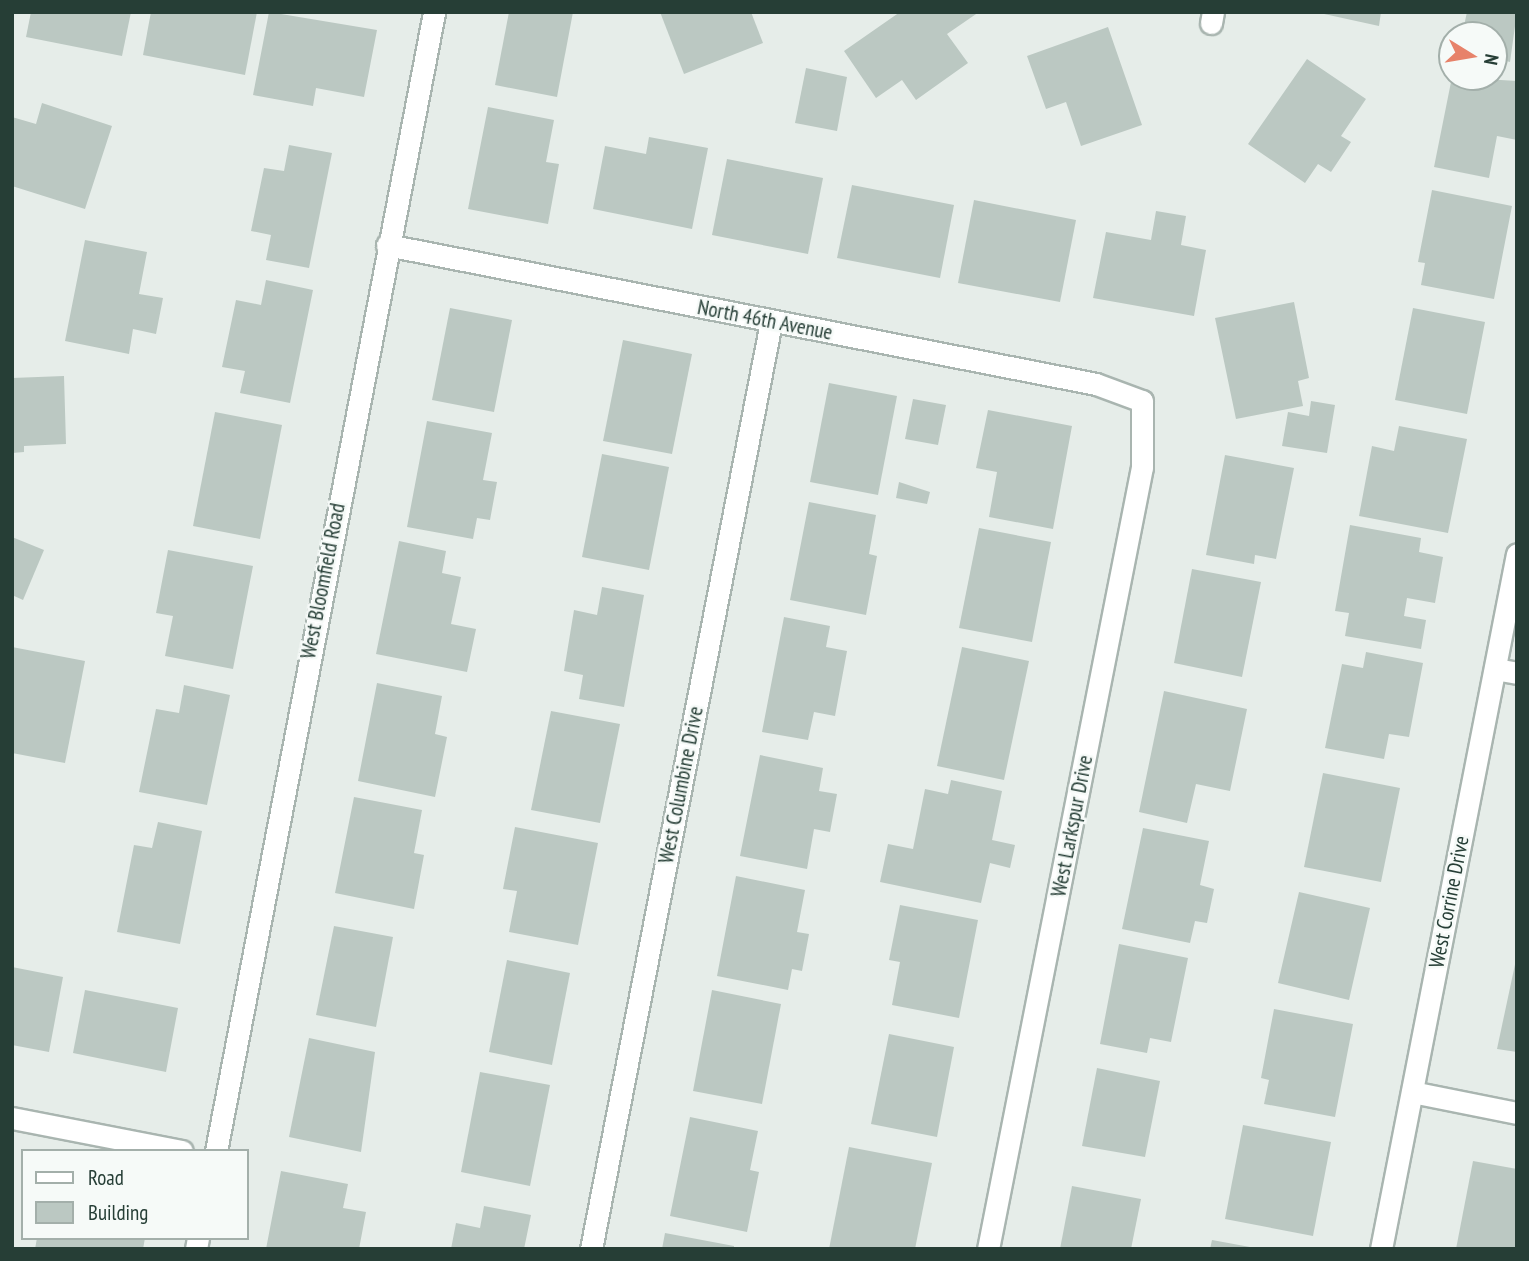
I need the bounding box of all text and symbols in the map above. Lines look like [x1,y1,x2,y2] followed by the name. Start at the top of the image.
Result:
[1438,21,1508,91] north arrow
[1479,52,1504,67] text: N
[695,295,835,345] street label: North 46th Avenue
[296,501,350,661] street label: West Bloomfield Road
[653,704,709,866] street label: West Columbine Drive
[1046,753,1098,899] street label: West Larkspur Drive
[1424,834,1474,970] street label: West Corrine Drive
[21,1149,248,1240] legend
[88,1164,124,1191] text: Road
[88,1199,148,1226] text: Building

